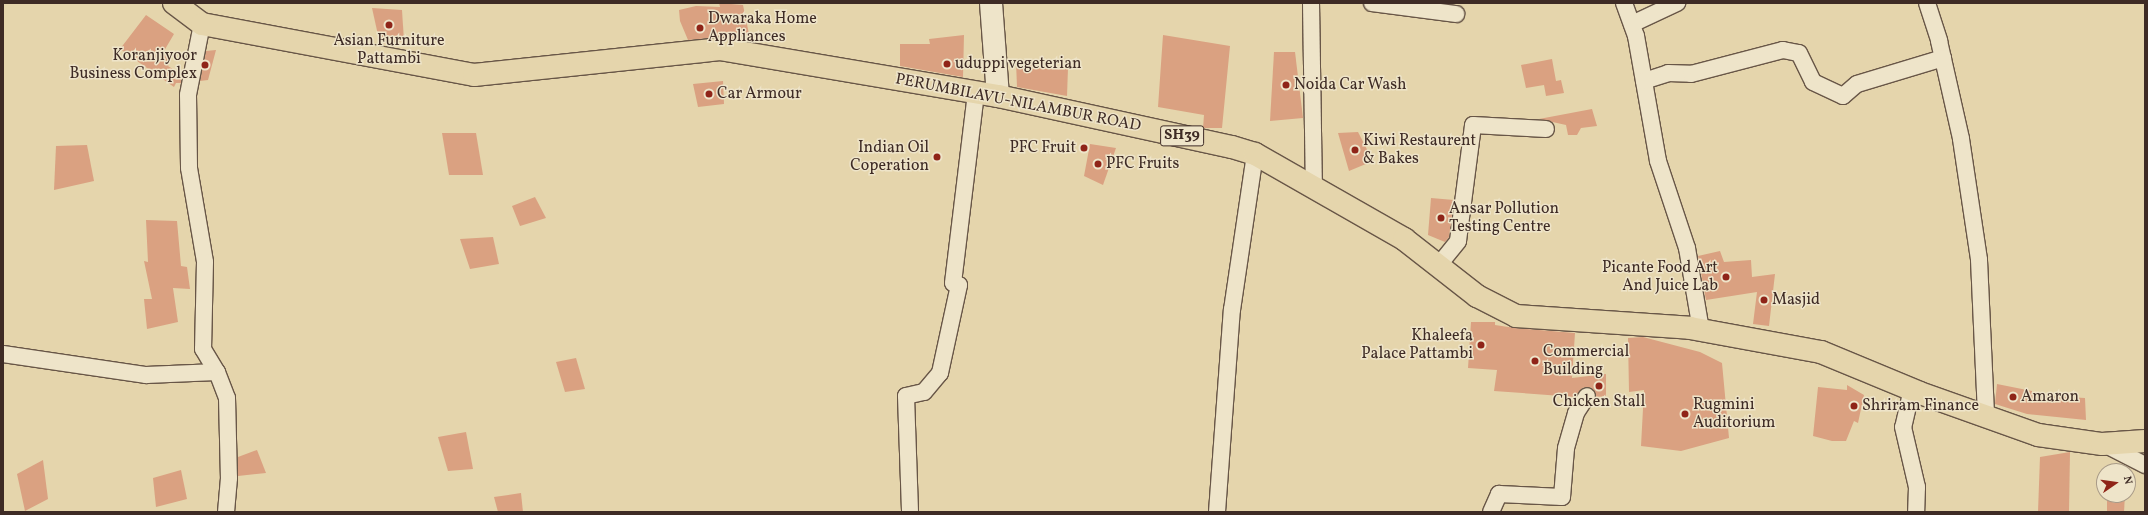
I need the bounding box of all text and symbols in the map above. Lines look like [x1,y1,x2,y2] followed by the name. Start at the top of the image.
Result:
[708,9,817,47] place label: Dwaraka Home Appliances
[384,20,394,30] marker: Asian Furniture Pattambi
[695,23,705,33] marker: Dwaraka Home Appliances
[333,31,445,69] place label: Asian Furniture Pattambi
[69,46,197,84] place label: Koranjiyoor Business Complex
[955,54,1082,74] place label: uduppi vegeterian
[942,59,952,69] marker: uduppi vegeterian
[200,60,210,70] marker: Koranjiyoor Business Complex
[894,70,1142,136] street label: PERUMBILAVU-NILAMBUR ROAD
[1294,75,1407,95] place label: Noida Car Wash
[1281,80,1291,90] marker: Noida Car Wash
[717,84,802,104] place label: Car Armour
[704,89,714,99] marker: Car Armour
[1160,123,1204,149] road number: SH39
[1363,131,1476,169] place label: Kiwi Restaurent & Bakes
[850,138,929,176] place label: Indian Oil Coperation
[1009,138,1076,158] place label: PFC Fruit
[1079,143,1089,153] marker: PFC Fruit
[1350,145,1360,155] marker: Kiwi Restaurent & Bakes
[932,152,942,162] marker: Indian Oil Coperation
[1106,154,1179,174] place label: PFC Fruits
[1093,159,1103,169] marker: PFC Fruits
[1449,199,1559,237] place label: Ansar Pollution Testing Centre
[1436,213,1446,223] marker: Ansar Pollution Testing Centre
[1602,258,1718,296] place label: Picante Food Art And Juice Lab
[1721,272,1731,282] marker: Picante Food Art And Juice Lab
[1772,290,1820,310] place label: Masjid
[1759,295,1769,305] marker: Masjid
[1361,326,1473,364] place label: Khaleefa Palace Pattambi
[1476,340,1486,350] marker: Khaleefa Palace Pattambi
[1543,342,1629,380] place label: Commercial Building
[1530,356,1540,366] marker: Commercial Building
[1594,381,1604,391] marker: Chicken Stall
[2021,387,2079,407] place label: Amaron
[1553,392,1645,412] place label: Chicken Stall
[2008,392,2018,402] marker: Amaron
[1693,395,1775,433] place label: Rugmini Auditorium
[1862,396,1979,416] place label: Shriram Finance
[1849,401,1859,411] marker: Shriram Finance
[1680,409,1690,419] marker: Rugmini Auditorium
[2096,463,2136,503] north arrow
[2119,475,2135,486] text: N

